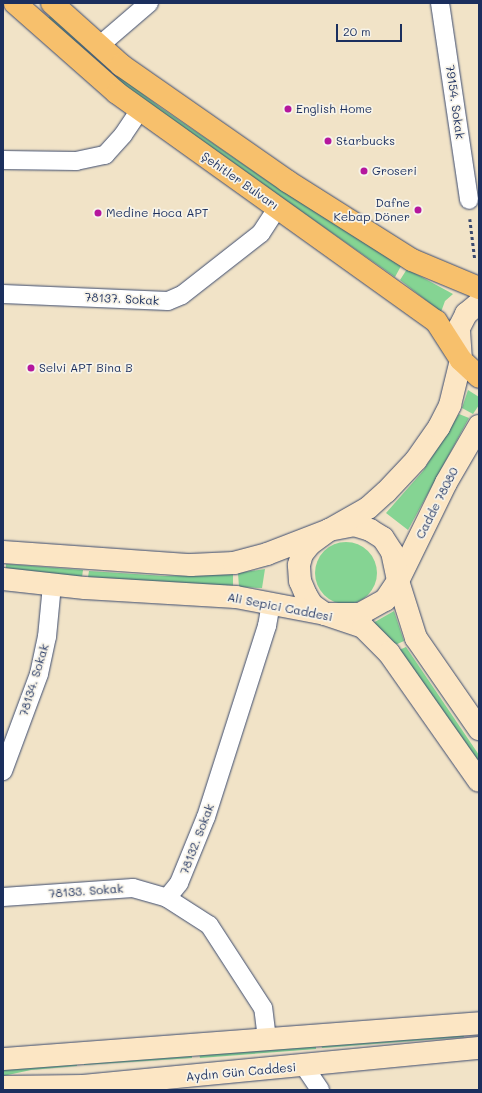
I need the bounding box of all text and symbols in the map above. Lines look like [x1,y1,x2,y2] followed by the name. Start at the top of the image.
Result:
[338,16,404,42] scale bar
[343,23,371,39] text: 20 m
[443,64,467,140] street label: 79154. Sokak
[296,102,372,116] place label: English Home
[283,104,293,114] marker: English Home
[336,134,395,148] place label: Starbucks
[323,136,333,146] marker: Starbucks
[199,149,281,213] street label: Şehitler Bulvarı
[372,164,417,178] place label: Groseri
[359,166,369,176] marker: Groseri
[333,196,410,224] place label: Dafne Kebap Döner
[413,205,423,215] marker: Dafne Kebap Döner
[106,206,209,220] place label: Medine Hoca APT
[93,208,103,218] marker: Medine Hoca APT
[84,290,160,308] street label: 78137. Sokak
[39,361,133,375] place label: Selvi APT Bina B
[26,363,36,373] marker: Selvi APT Bina B
[413,465,461,541] street label: Cadde 78080
[226,590,334,624] street label: Ali Sepici Caddesi
[16,642,52,718] street label: 78134. Sokak
[177,802,217,876] street label: 78132. Sokak
[48,881,124,901] street label: 78133. Sokak
[185,1060,297,1084] street label: Aydın Gün Caddesi

